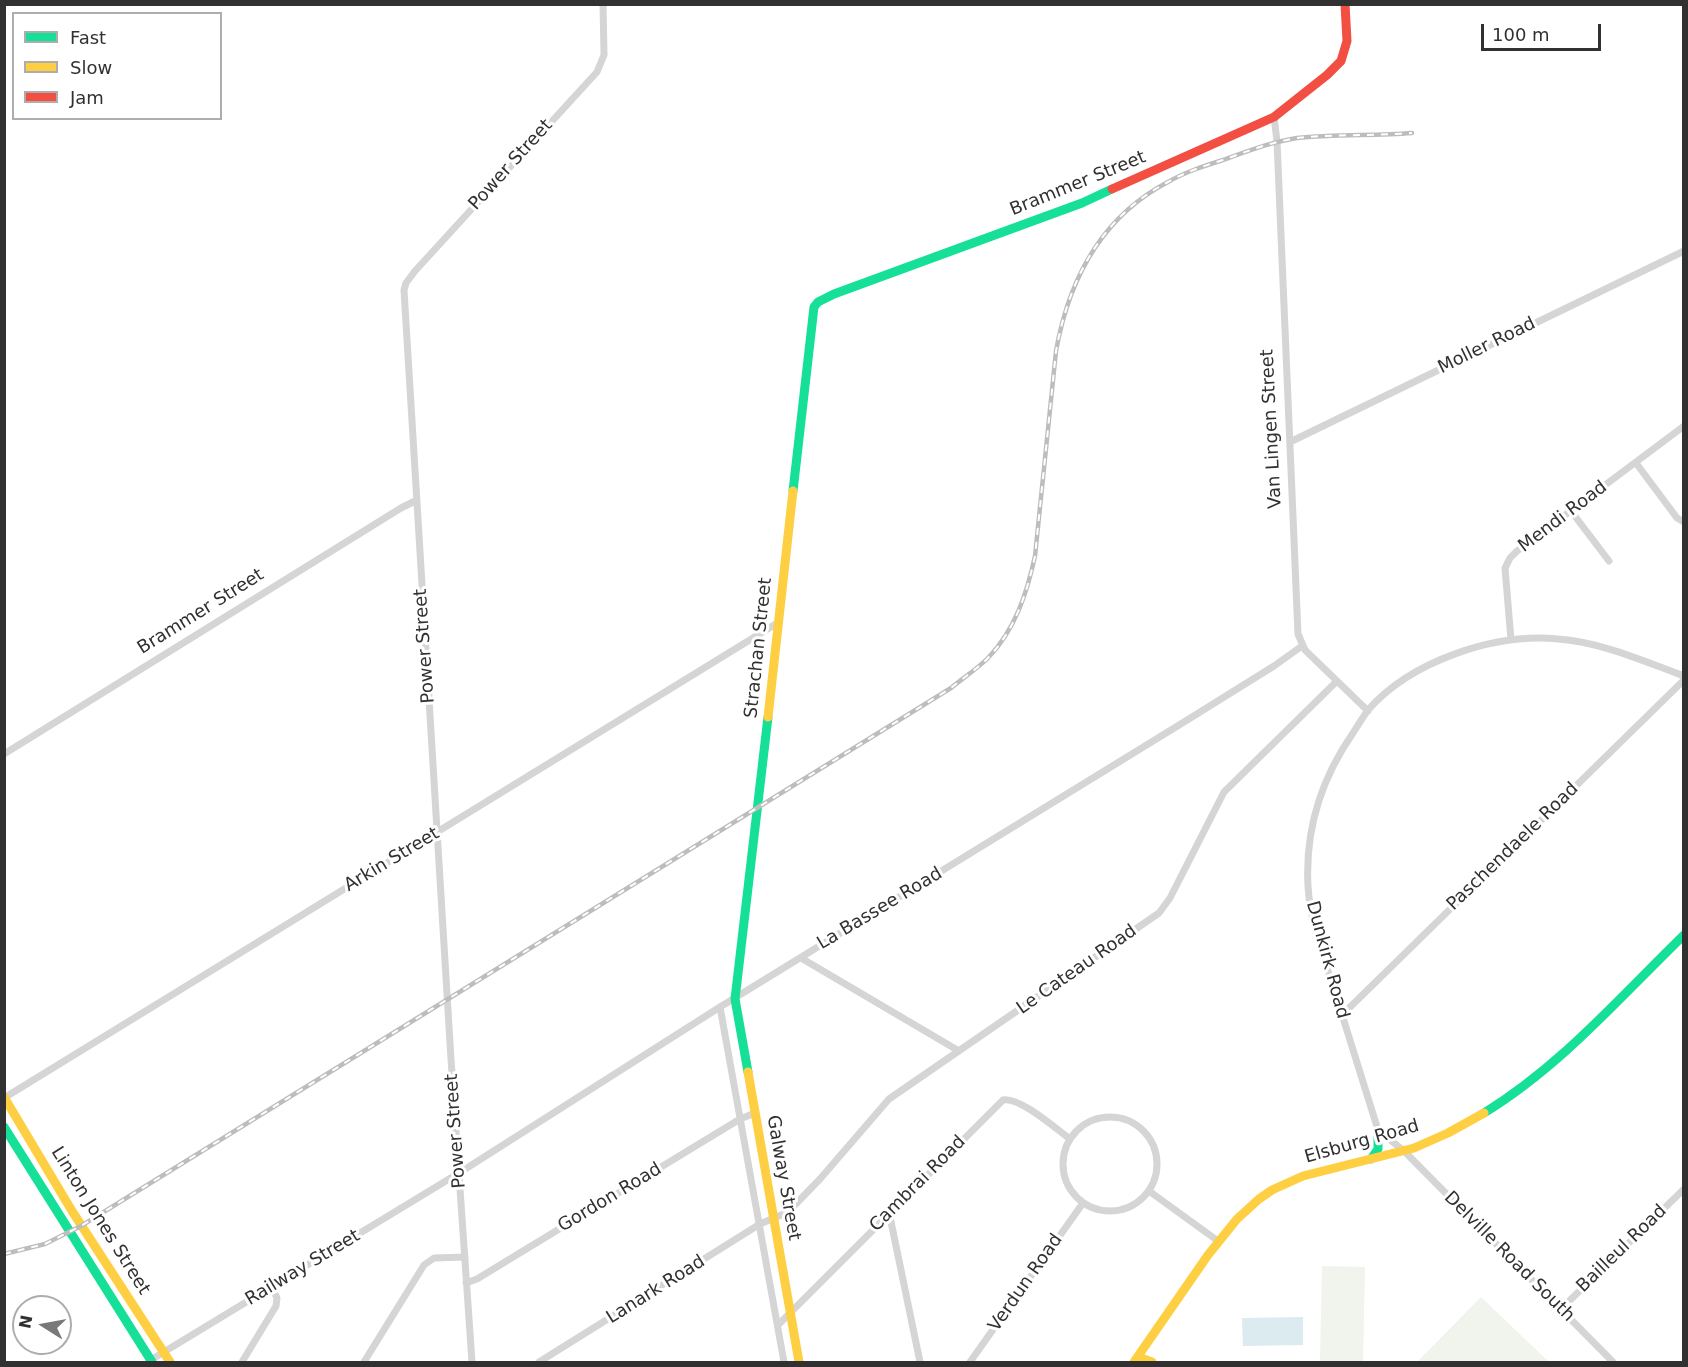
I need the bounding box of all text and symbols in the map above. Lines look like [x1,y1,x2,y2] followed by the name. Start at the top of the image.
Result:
[12,12,222,120] legend
[1484,12,1604,50] scale bar
[1492,24,1550,45] text: 100 m
[70,27,106,48] text: Fast
[70,57,112,78] text: Slow
[70,87,104,108] text: Jam
[465,115,557,215] street label: Power Street
[1007,147,1149,221] street label: Brammer Street
[1435,313,1539,379] street label: Moller Road
[1257,349,1287,509] street label: Van Lingen Street
[1514,477,1612,557] street label: Mendi Road
[134,564,268,660] street label: Brammer Street
[741,577,777,719] street label: Strachan Street
[410,588,440,704] street label: Power Street
[1443,779,1583,915] street label: Paschendaele Road
[341,823,443,897] street label: Arkin Street
[814,863,946,955] street label: La Bassee Road
[1301,899,1353,1021] street label: Dunkirk Road
[1013,921,1141,1019] street label: Le Cateau Road
[441,1073,471,1189] street label: Power Street
[761,1114,805,1242] street label: Galway Street
[1302,1115,1422,1169] street label: Elsburg Road
[866,1132,970,1236] street label: Cambrai Road
[46,1143,154,1299] street label: Linton Jones Street
[554,1159,666,1237] street label: Gordon Road
[1439,1187,1579,1327] street label: Delville Road South
[1573,1201,1671,1297] street label: Bailleul Road
[242,1225,364,1311] street label: Railway Street
[984,1230,1068,1336] street label: Verdun Road
[603,1251,709,1329] street label: Lanark Road
[12,1295,72,1355] north arrow
[15,1313,36,1330] text: N

